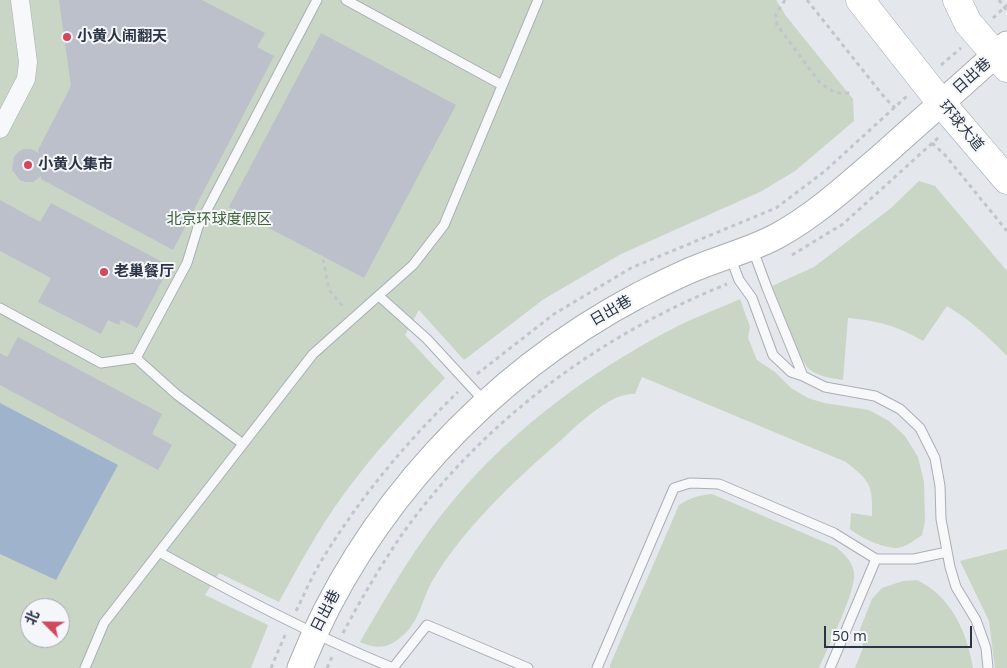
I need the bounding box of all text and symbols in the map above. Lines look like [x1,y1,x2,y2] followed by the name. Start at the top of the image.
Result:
[77,28,167,46] place label: 小黄人闹翻天
[61,31,73,43] marker: 小黄人闹翻天
[949,54,995,98] street label: 日出巷
[935,97,987,155] street label: 环球大道
[38,156,113,174] place label: 小黄人集市
[22,159,34,171] marker: 小黄人集市
[167,211,271,229] park label: 北京环球度假区
[114,263,174,281] place label: 老巢餐厅
[98,266,110,278] marker: 老巢餐厅
[587,292,635,330] street label: 日出巷
[308,587,344,635] street label: 日出巷
[20,598,70,648] north arrow
[20,607,43,627] text: 北
[827,616,974,648] scale bar
[832,625,867,645] text: 50 m

